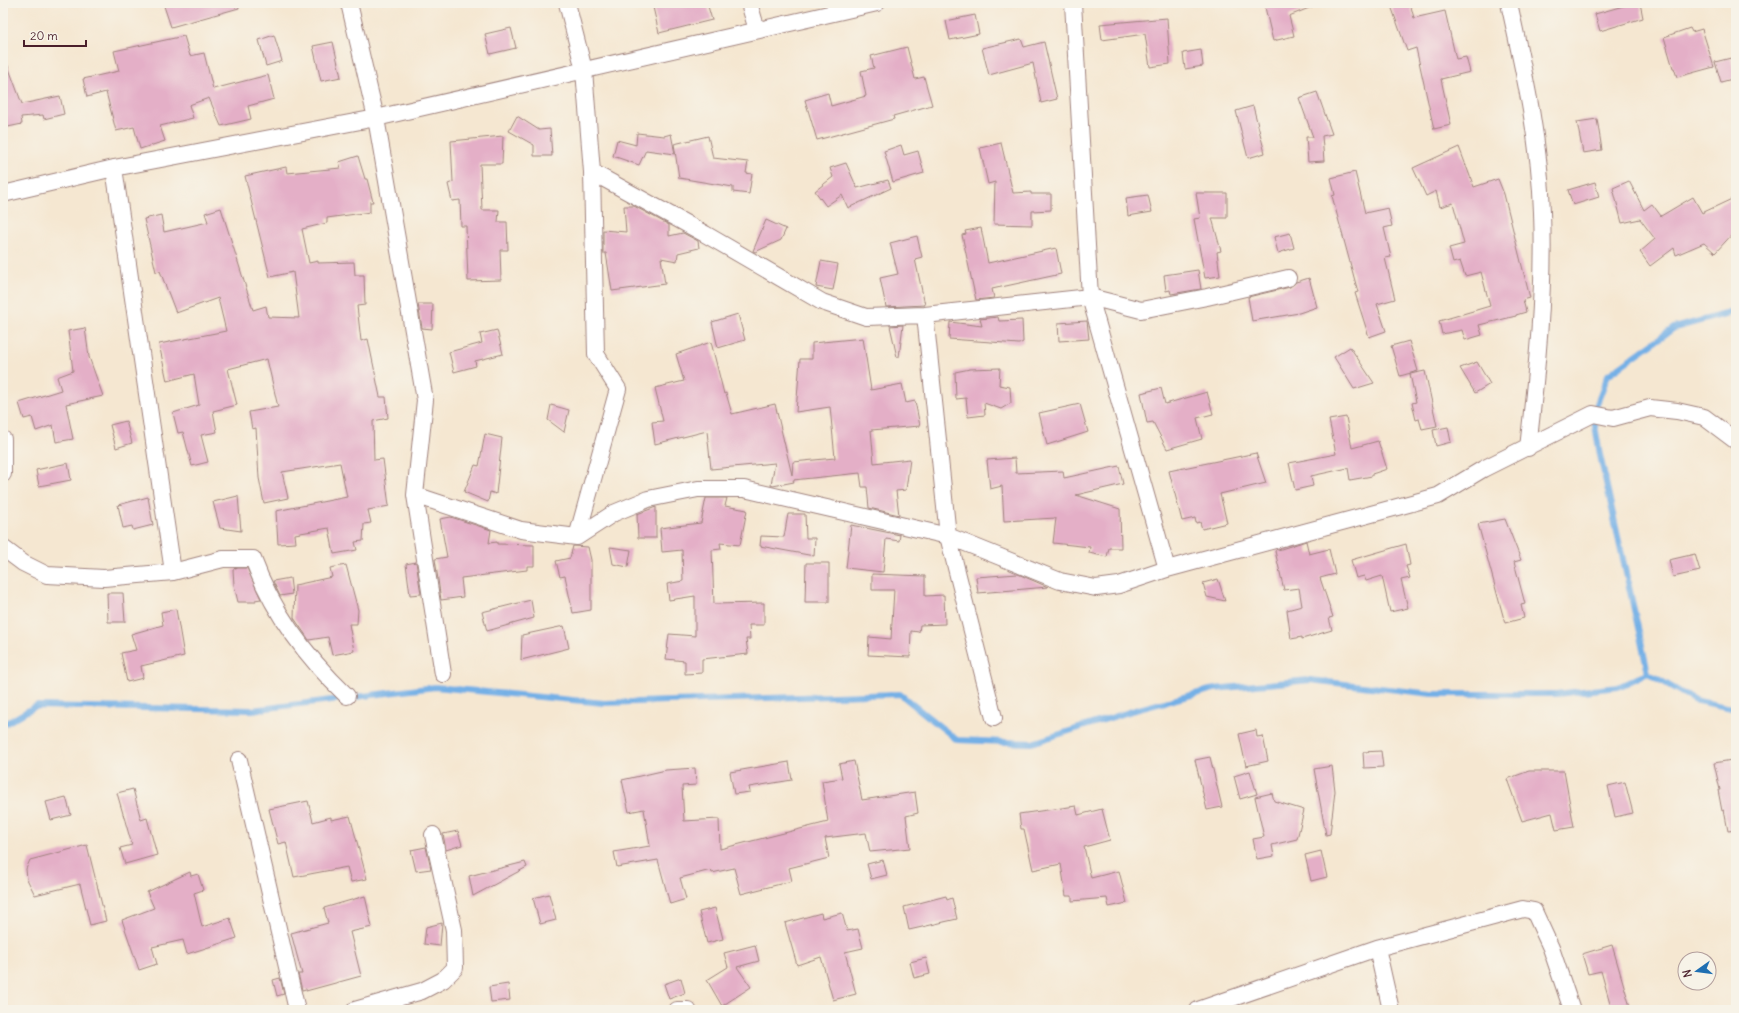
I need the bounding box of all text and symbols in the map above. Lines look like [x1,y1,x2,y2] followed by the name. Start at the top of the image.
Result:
[24,22,86,48] scale bar
[30,28,58,43] text: 20 m
[1677,951,1717,991] north arrow
[1680,968,1695,979] text: N

